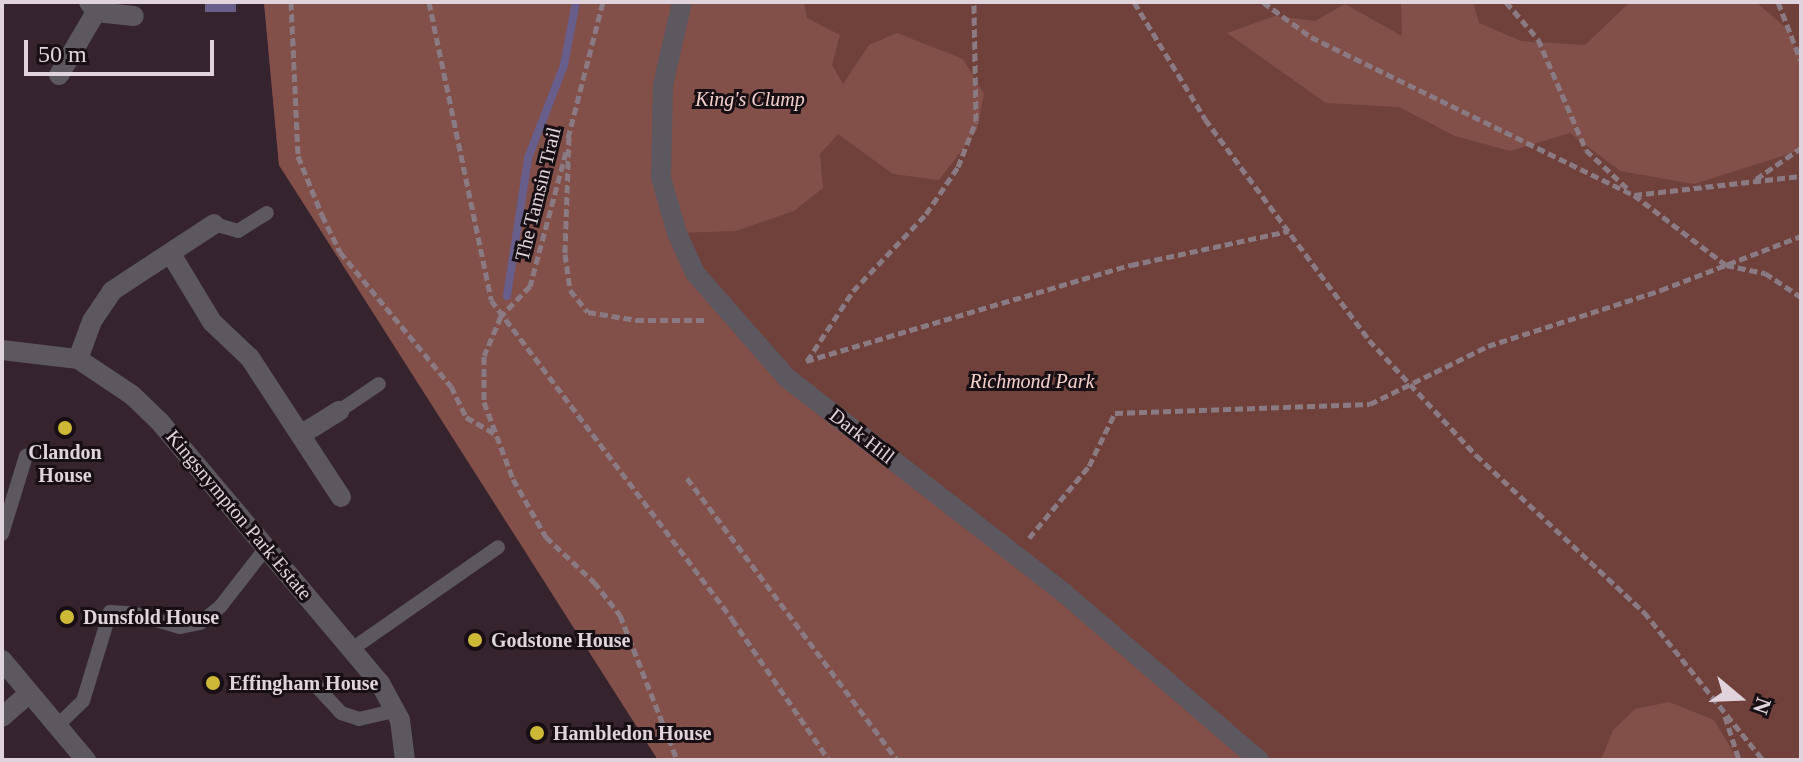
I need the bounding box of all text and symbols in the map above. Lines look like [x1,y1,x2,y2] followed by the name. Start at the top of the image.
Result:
[28,24,218,74] scale bar
[38,41,87,67] text: 50 m
[695,87,805,111] park label: King's Clump
[510,124,566,264] street label: The Tamsin Trail
[970,369,1094,393] park label: Richmond Park
[825,403,899,469] street label: Dark Hill
[56,419,74,437] marker: Clandon House
[161,425,317,605] street label: Kingsnympton Park Estate
[28,440,102,487] place label: Clandon House
[83,605,219,629] place label: Dunsfold House
[58,608,76,626] marker: Dunsfold House
[491,628,630,652] place label: Godstone House
[466,631,484,649] marker: Godstone House
[1699,658,1779,738] north arrow
[229,671,378,695] place label: Effingham House
[204,674,222,692] marker: Effingham House
[1748,694,1777,718] text: N
[553,721,711,745] place label: Hambledon House
[528,724,546,742] marker: Hambledon House

